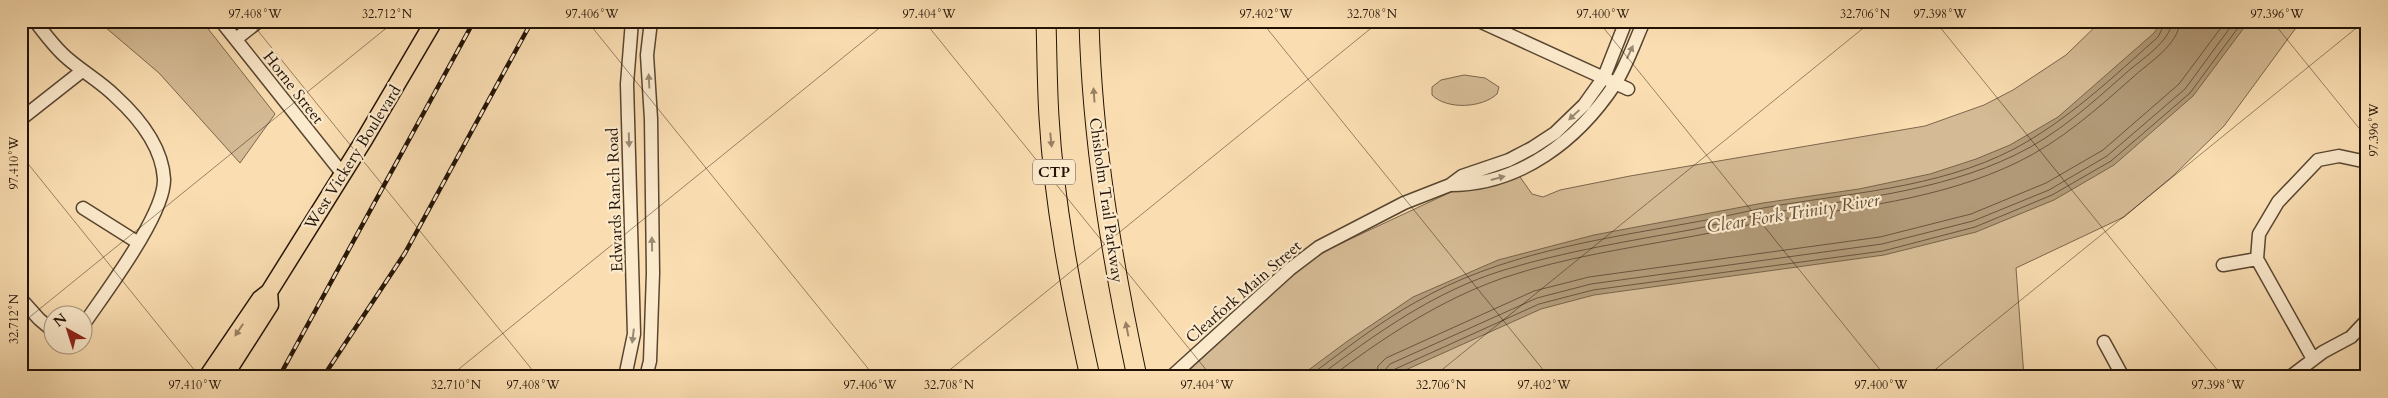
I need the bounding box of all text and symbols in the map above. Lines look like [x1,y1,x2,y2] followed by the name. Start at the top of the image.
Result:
[228,6,282,22] text: 97.408°W
[362,6,413,22] text: 32.712°N
[565,6,619,22] text: 97.406°W
[902,6,956,22] text: 97.404°W
[1239,6,1293,22] text: 97.402°W
[1347,6,1398,22] text: 32.708°N
[1576,6,1630,22] text: 97.400°W
[1840,6,1891,22] text: 32.706°N
[1913,6,1967,22] text: 97.398°W
[2250,6,2304,22] text: 97.396°W
[1626,45,1634,59] one-way arrow
[258,47,329,129] street label: Horne Street
[644,73,652,89] one-way arrow
[299,81,407,235] street label: West Vickery Boulevard
[1089,86,1097,102] one-way arrow
[2366,103,2382,157] text: 97.396°W
[1568,109,1580,121] one-way arrow
[1084,116,1129,285] street label: Chisholm Trail Parkway
[601,127,629,273] street label: Edwards Ranch Road
[625,132,633,148] one-way arrow
[1047,132,1055,148] one-way arrow
[6,136,22,190] text: 97.410°W
[1033,160,1075,184] road number: CTP
[1490,174,1505,182] one-way arrow
[1705,187,1882,240] water label: Clear Fork Trinity River
[648,235,656,251] one-way arrow
[1181,235,1306,348] street label: Clearfork Main Street
[6,293,22,344] text: 32.712°N
[42,306,92,356] north arrow
[49,309,71,331] text: N
[1123,322,1131,337] one-way arrow
[234,323,244,336] one-way arrow
[629,328,637,344] one-way arrow
[168,377,222,393] text: 97.410°W
[431,377,482,393] text: 32.710°N
[506,377,560,393] text: 97.408°W
[843,377,897,393] text: 97.406°W
[924,377,975,393] text: 32.708°N
[1180,377,1234,393] text: 97.404°W
[1416,377,1467,393] text: 32.706°N
[1517,377,1571,393] text: 97.402°W
[1854,377,1908,393] text: 97.400°W
[2191,377,2245,393] text: 97.398°W

